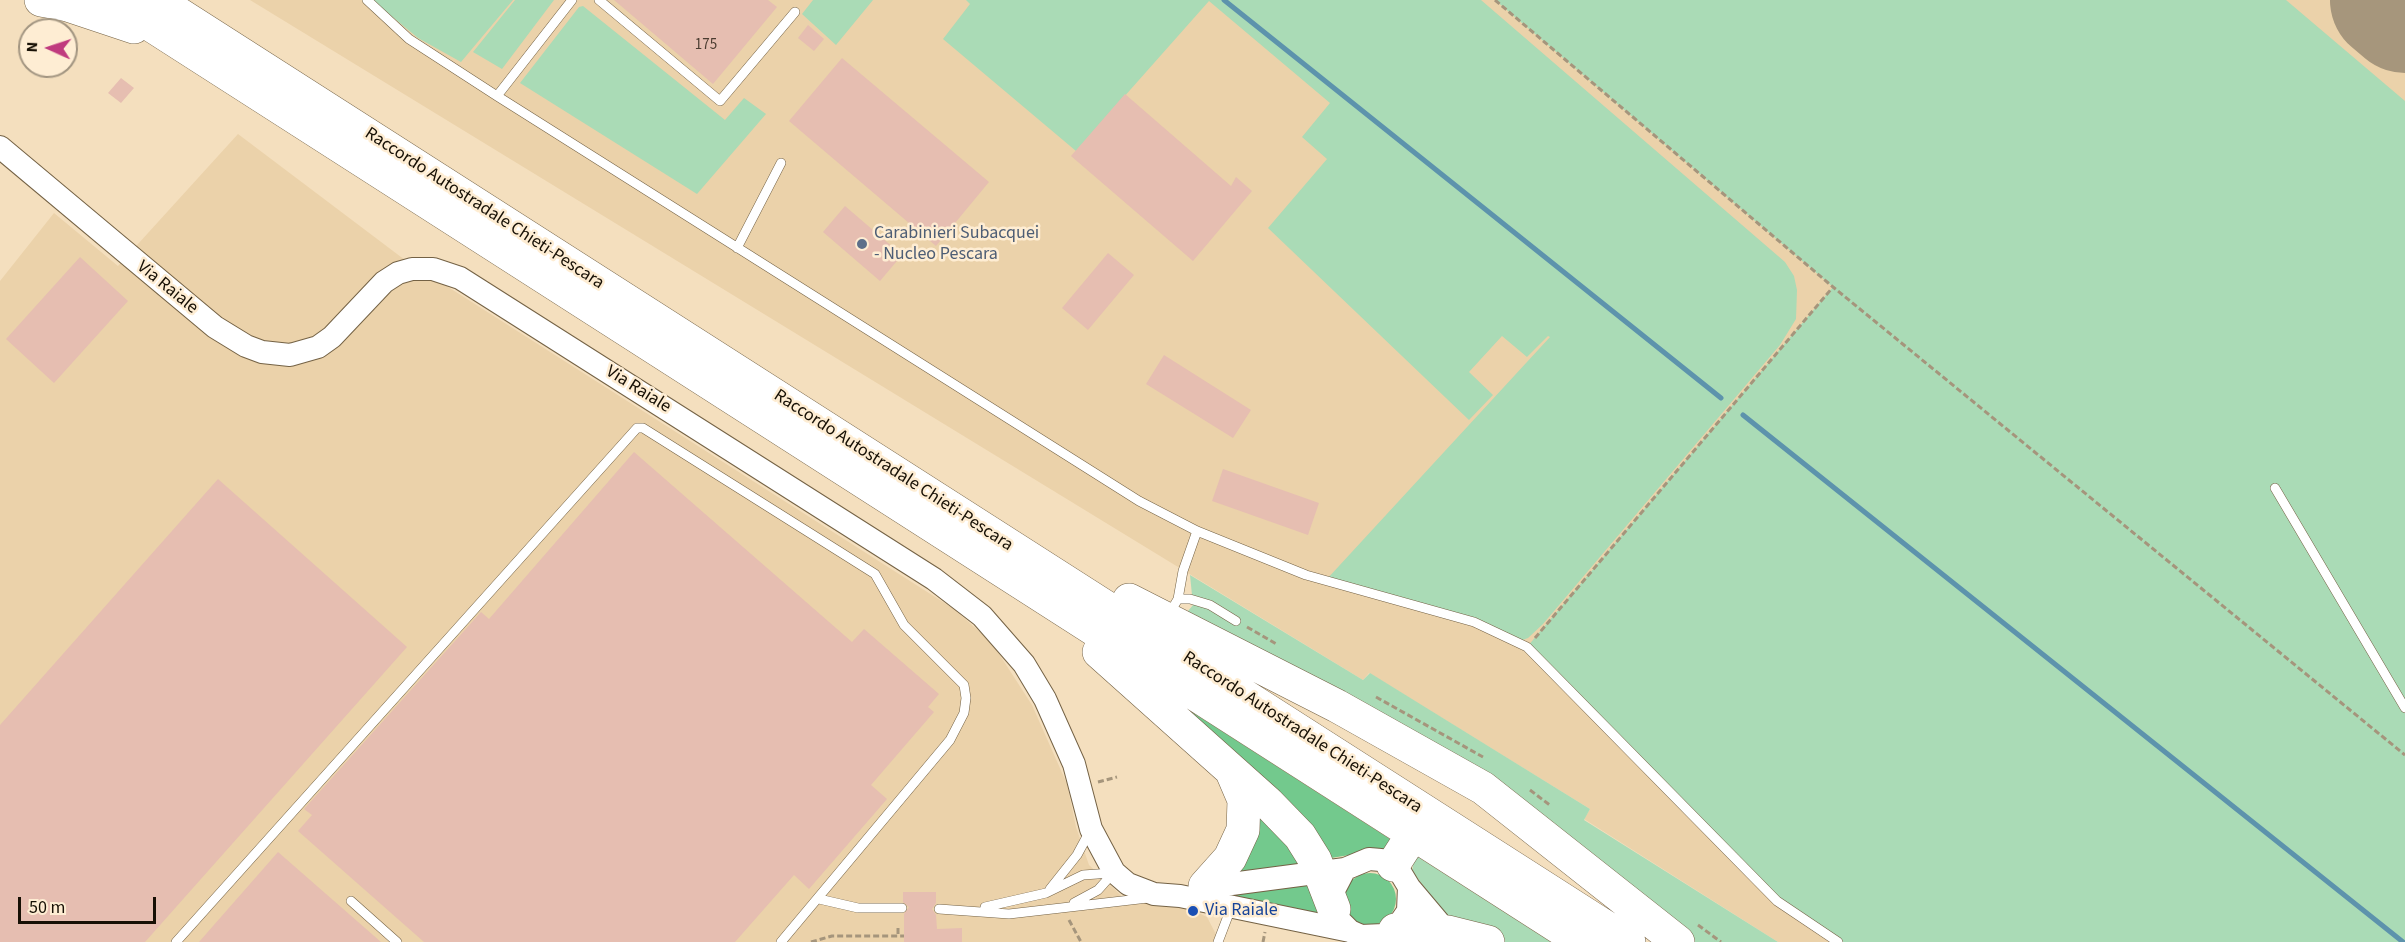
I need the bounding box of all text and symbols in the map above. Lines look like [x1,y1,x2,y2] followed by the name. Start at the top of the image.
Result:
[18,18,78,78] north arrow
[695,37,717,55] house number: 175
[21,41,43,53] text: N
[360,123,608,295] street label: Raccordo Autostradale Chieti-Pescara
[874,223,1039,266] place label: Carabinieri Subacquei - Nucleo Pescara
[855,237,869,251] marker: Carabinieri Subacquei - Nucleo Pescara
[132,257,202,319] street label: Via Raiale
[601,362,675,418] street label: Via Raiale
[769,385,1017,557] street label: Raccordo Autostradale Chieti-Pescara
[1178,647,1426,819] street label: Raccordo Autostradale Chieti-Pescara
[21,885,159,923] scale bar
[29,895,65,920] text: 50 m
[1205,900,1278,922] place label: Via Raiale
[1186,904,1200,918] marker: Via Raiale

